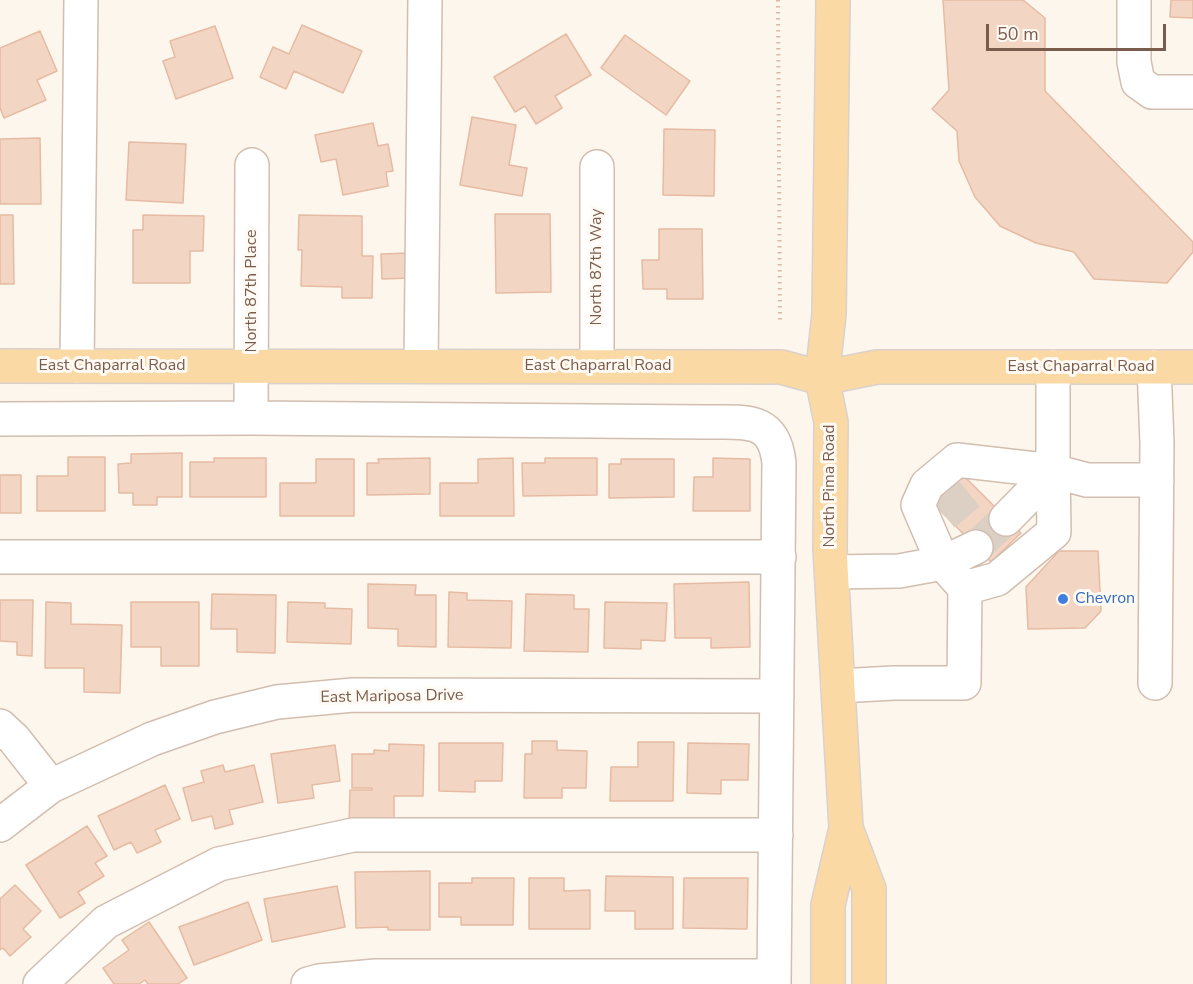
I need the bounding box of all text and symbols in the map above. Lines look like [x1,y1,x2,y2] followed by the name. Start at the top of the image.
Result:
[989,12,1169,50] scale bar
[997,22,1039,46] text: 50 m
[587,208,607,326] street label: North 87th Way
[242,230,262,352] street label: North 87th Place
[38,356,186,376] street label: East Chaparral Road
[524,356,672,376] street label: East Chaparral Road
[1007,357,1155,377] street label: East Chaparral Road
[820,424,840,548] street label: North Pima Road
[1075,589,1135,609] place label: Chevron
[1056,592,1070,606] marker: Chevron
[320,686,464,708] street label: East Mariposa Drive

